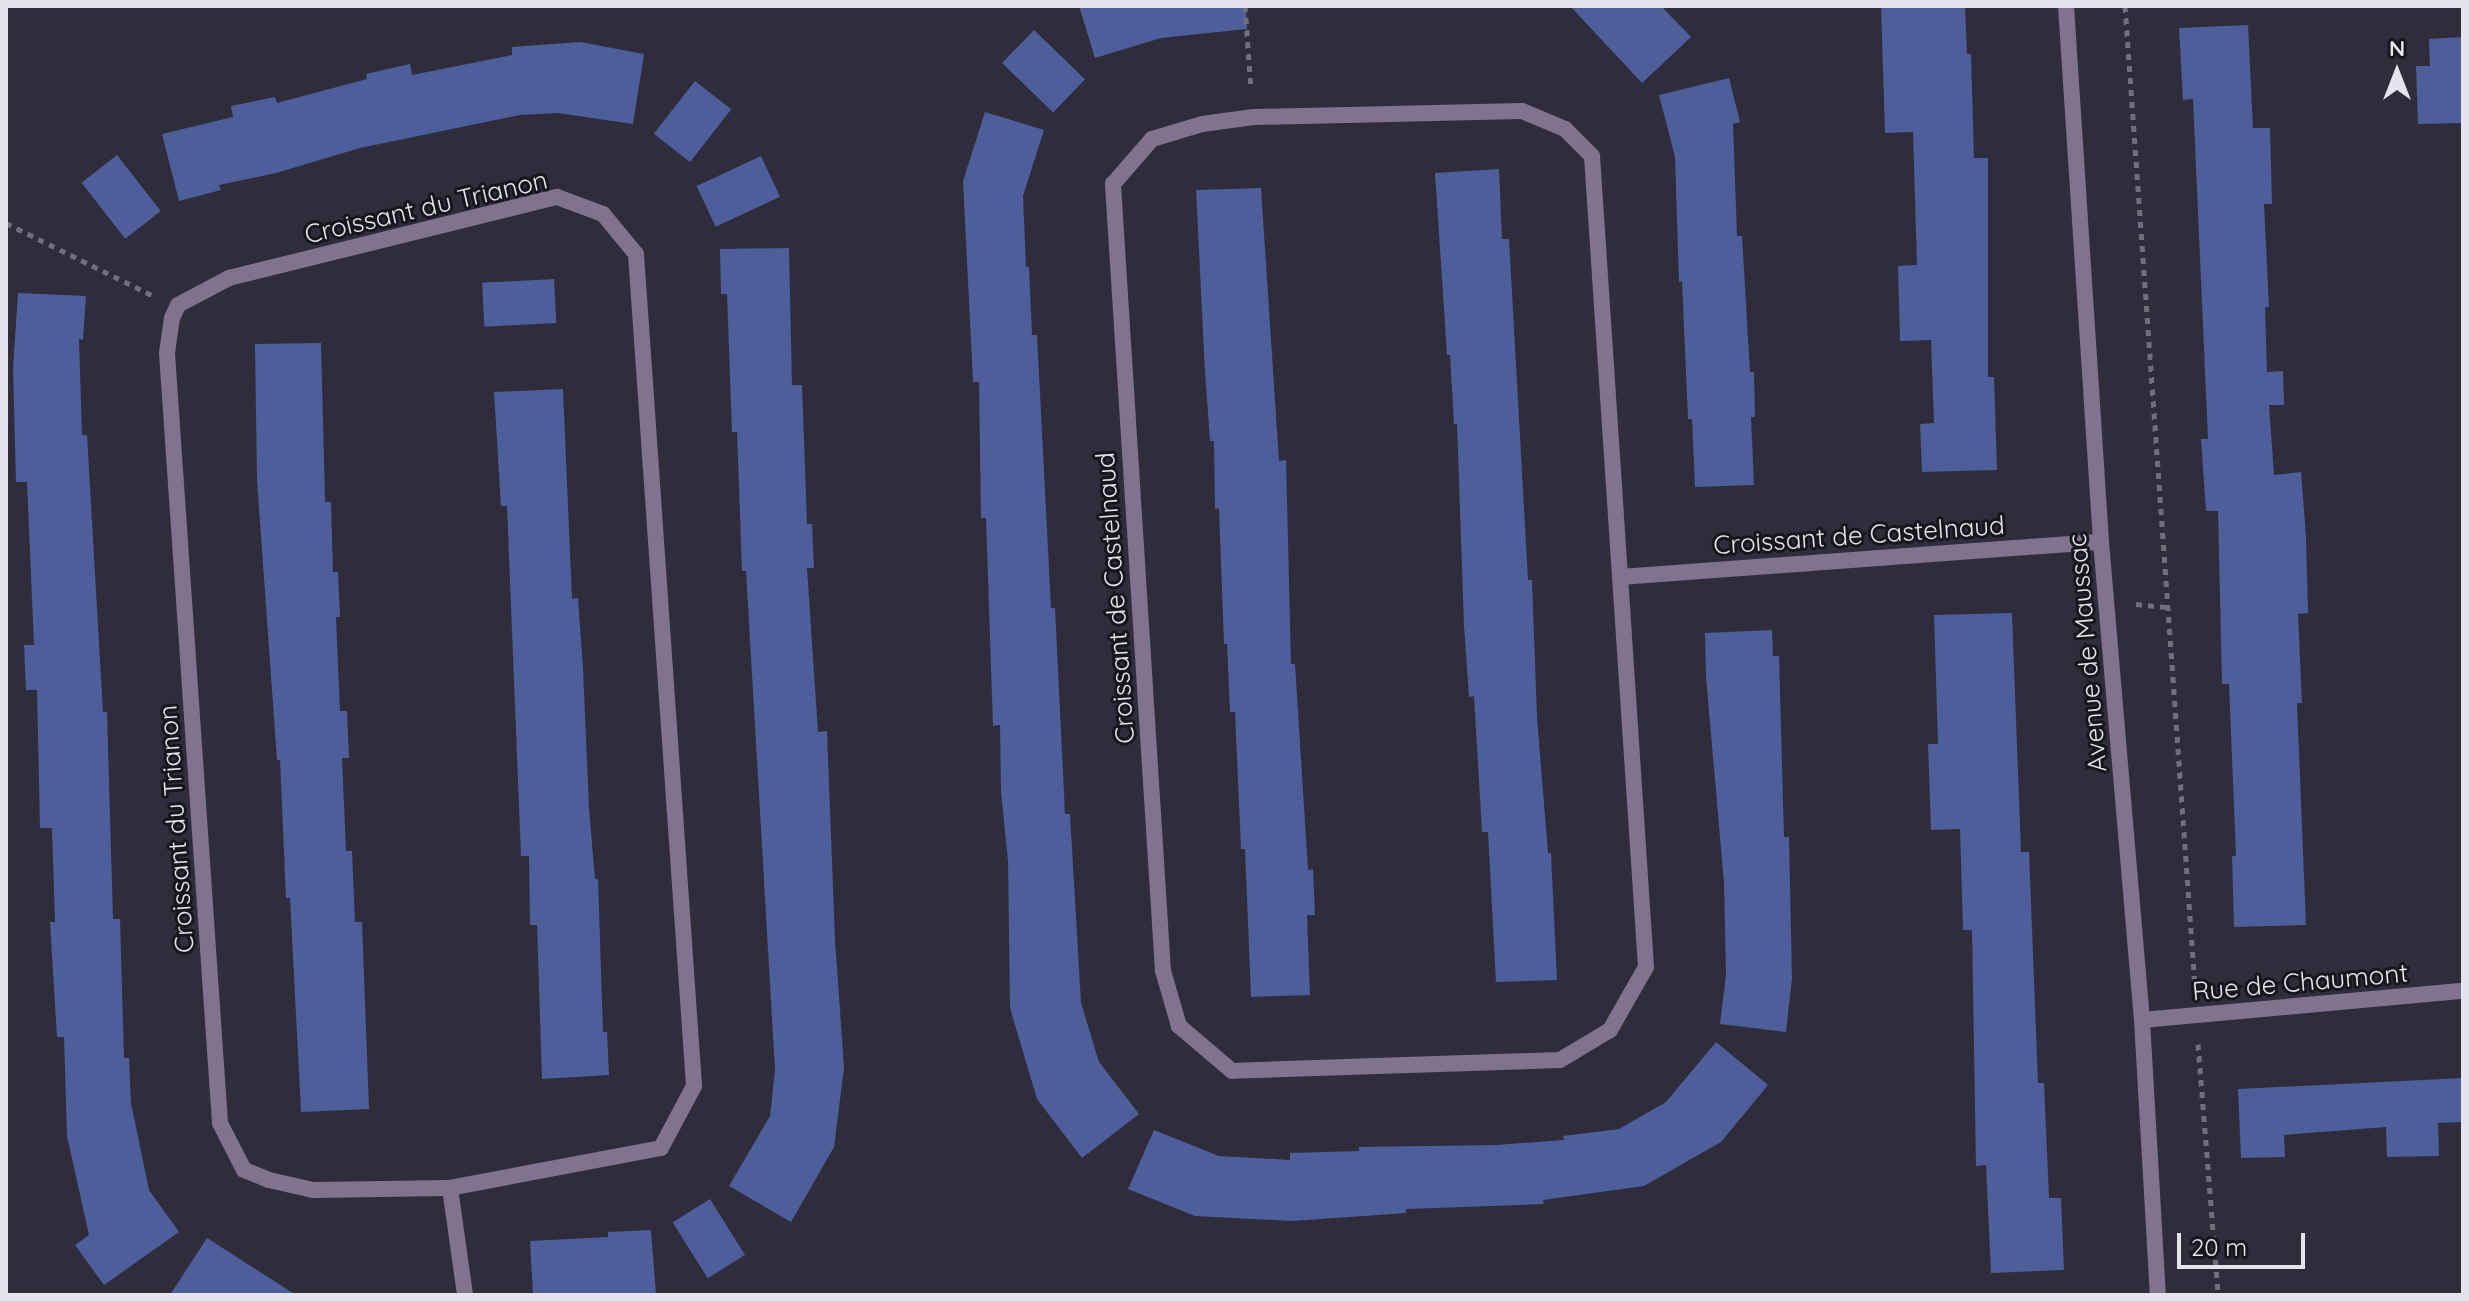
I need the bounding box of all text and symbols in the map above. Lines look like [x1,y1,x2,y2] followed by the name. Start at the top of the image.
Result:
[2357,32,2437,112] north arrow
[2389,34,2405,62] text: N
[302,164,550,250] street label: Croissant du Trianon
[1089,451,1141,745] street label: Croissant de Castelnaud
[1712,509,2006,561] street label: Croissant de Castelnaud
[2061,533,2113,773] street label: Avenue de Maussac
[152,704,200,954] street label: Croissant du Trianon
[2191,957,2409,1007] street label: Rue de Chaumont
[2181,1217,2309,1267] scale bar
[2191,1232,2247,1262] text: 20 m

